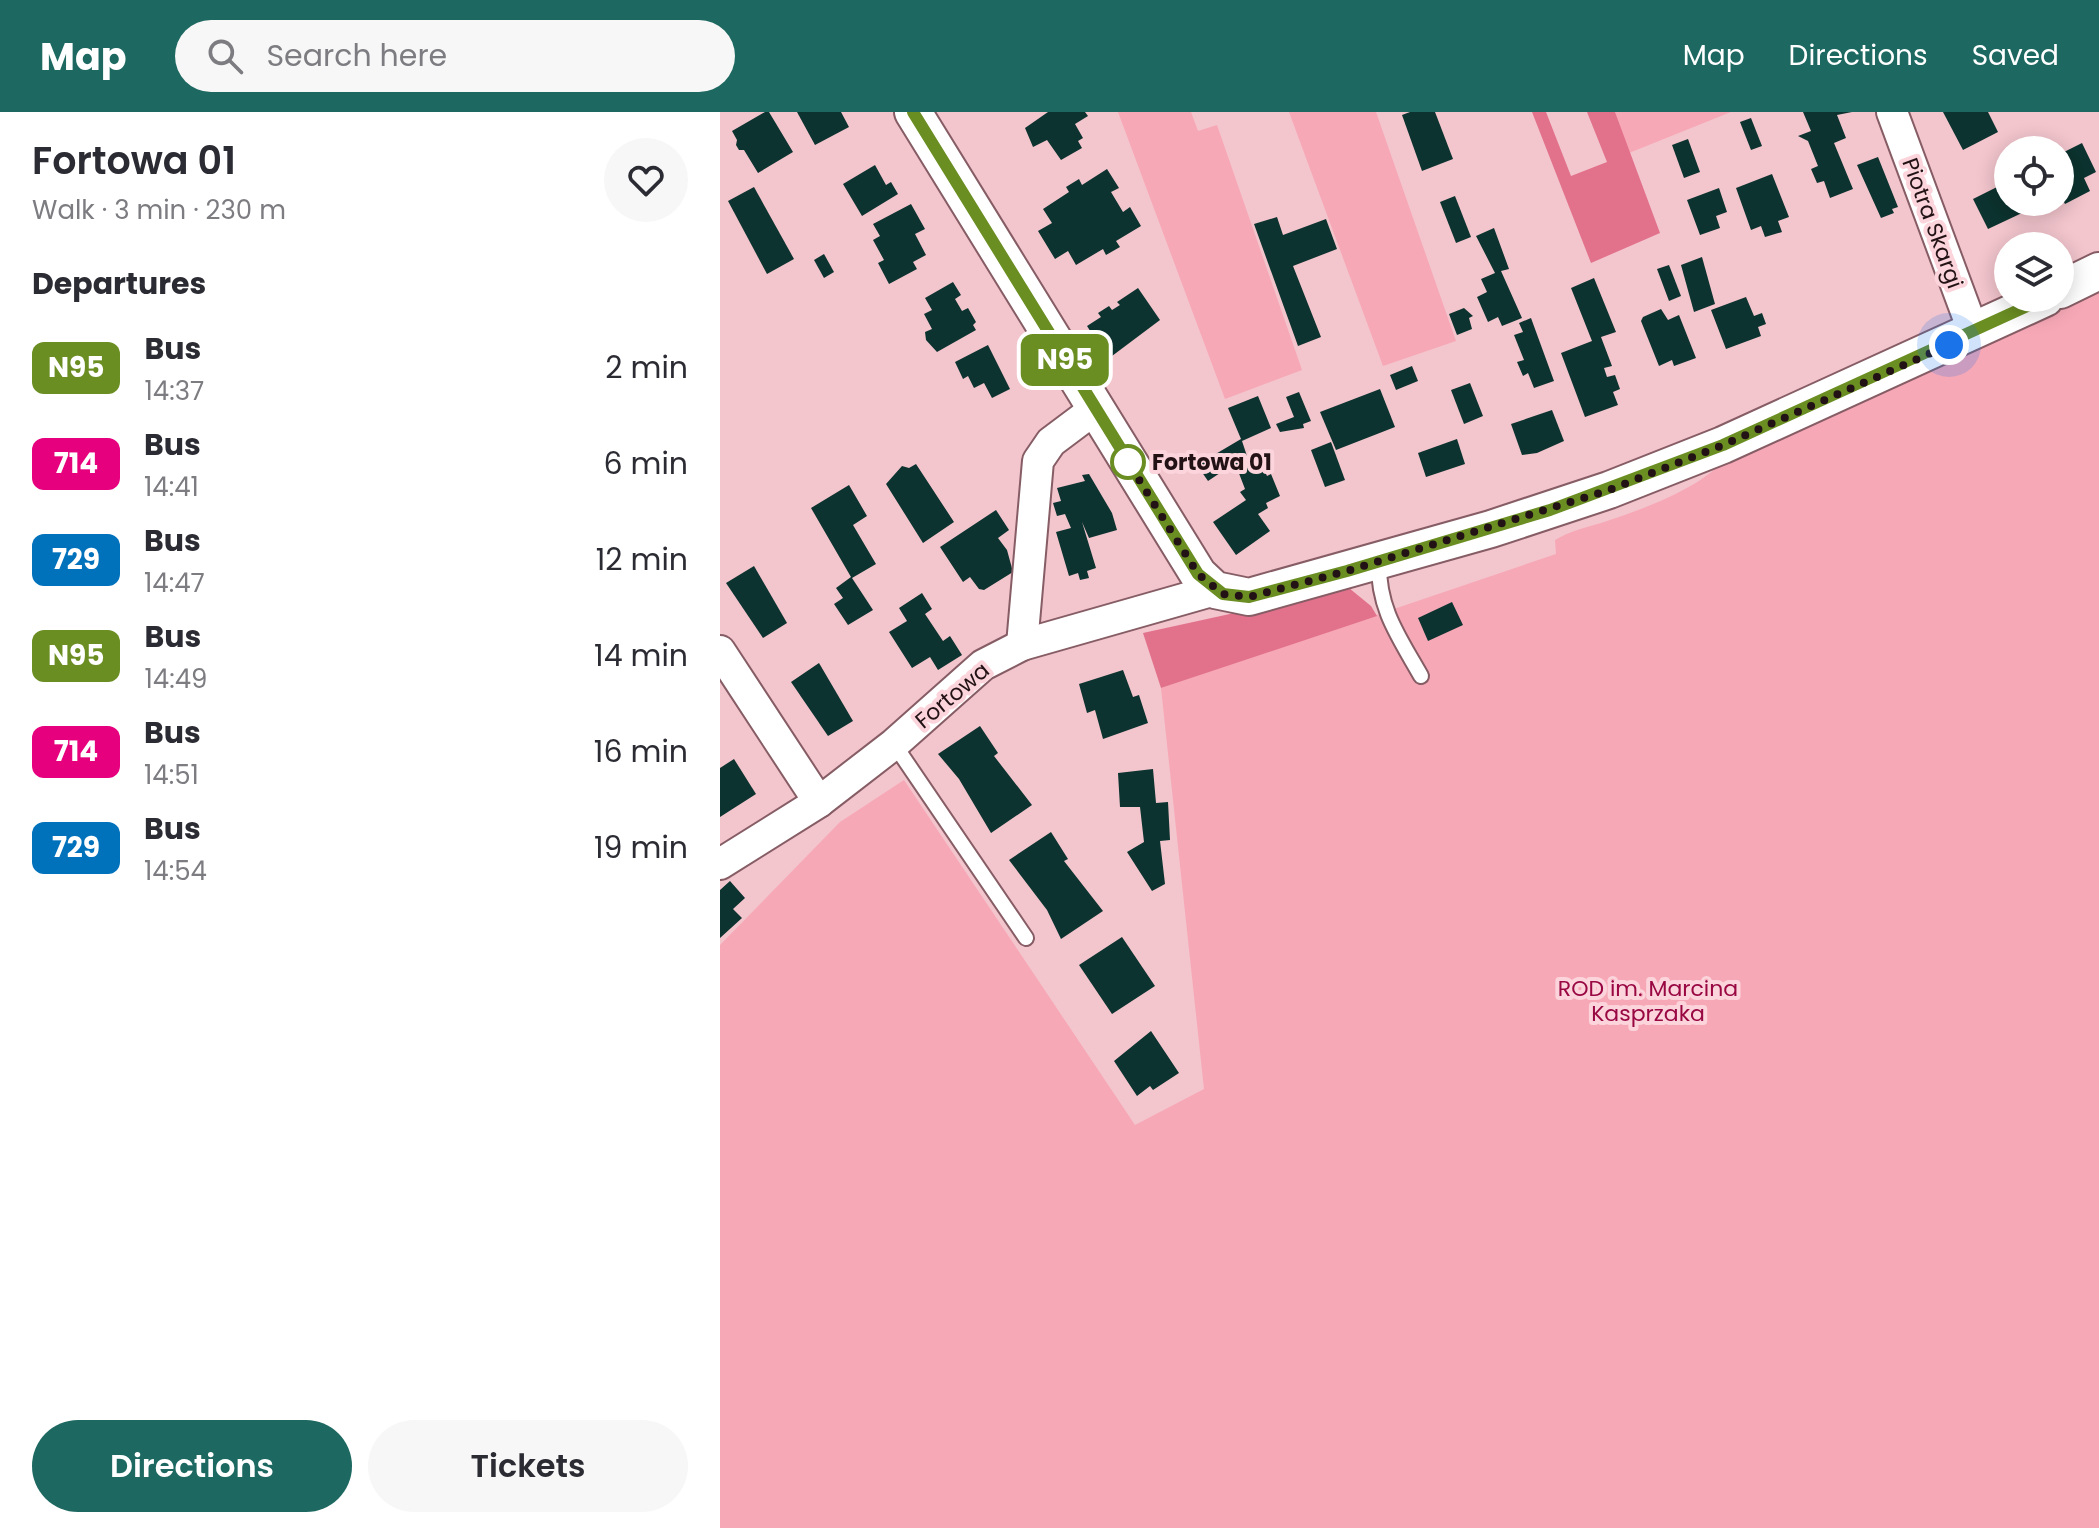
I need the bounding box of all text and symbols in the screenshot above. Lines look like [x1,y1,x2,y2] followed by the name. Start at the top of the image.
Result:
[175,20,735,92] search box
[40,30,127,83] text: Map
[203,34,247,78] icon: search
[267,34,447,77] text: Search here
[1683,36,1745,75] text: Map
[1789,36,1928,75] text: Directions
[1972,36,2059,75] text: Saved
[32,134,236,187] text: Fortowa 01
[1994,136,2074,312] map controls
[1994,136,2074,216] button: locate
[604,138,688,222] button: heart
[1895,154,1970,293] street label: Piotra Skargi
[32,192,286,228] text: Walk · 3 min · 230 m
[1994,232,2074,312] button: layers
[32,262,206,305] text: Departures
[1929,325,1969,365] your location
[144,327,201,370] text: Bus
[1019,334,1111,386] line badge: N95
[1037,340,1093,379] text: N95
[605,346,688,389] text: 2 min
[48,348,104,387] text: N95
[144,373,204,409] text: 14:37
[144,423,201,466] text: Bus
[603,442,688,485] text: 6 min
[54,444,98,483] text: 714
[1111,445,1145,479] marker: Fortowa 01
[1152,447,1272,478] place label: Fortowa 01
[144,469,199,505] text: 14:41
[144,519,201,562] text: Bus
[596,538,688,581] text: 12 min
[52,540,100,579] text: 729
[144,565,205,601] text: 14:47
[144,615,201,658] text: Bus
[594,634,688,677] text: 14 min
[48,636,104,675] text: N95
[909,655,996,736] street label: Fortowa
[144,661,207,697] text: 14:49
[144,711,201,754] text: Bus
[594,730,688,773] text: 16 min
[54,732,98,771] text: 714
[144,757,199,793] text: 14:51
[144,807,201,850] text: Bus
[594,826,688,869] text: 19 min
[52,828,100,867] text: 729
[144,853,207,889] text: 14:54
[1558,973,1738,1029] park label: ROD im. Marcina Kasprzaka
[32,1420,352,1512] button: Directions
[368,1420,688,1512] button: Tickets

